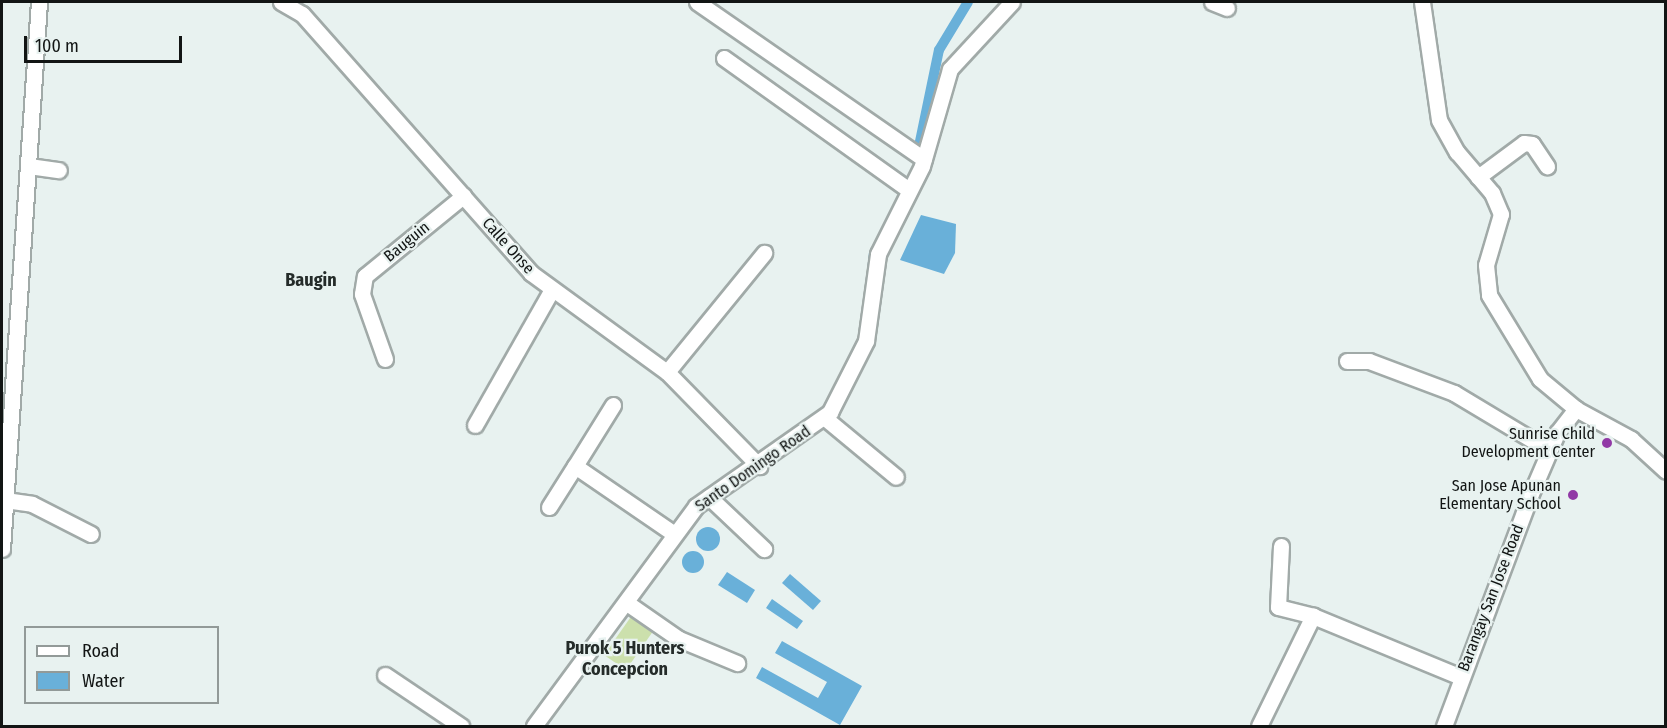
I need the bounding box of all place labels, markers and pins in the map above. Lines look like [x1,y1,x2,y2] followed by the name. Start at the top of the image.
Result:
[1462,424,1595,462] place label: Sunrise Child Development Center
[1600,436,1614,450] marker: Sunrise Child Development Center
[1439,476,1561,514] place label: San Jose Apunan Elementary School
[1566,488,1580,502] marker: San Jose Apunan Elementary School

